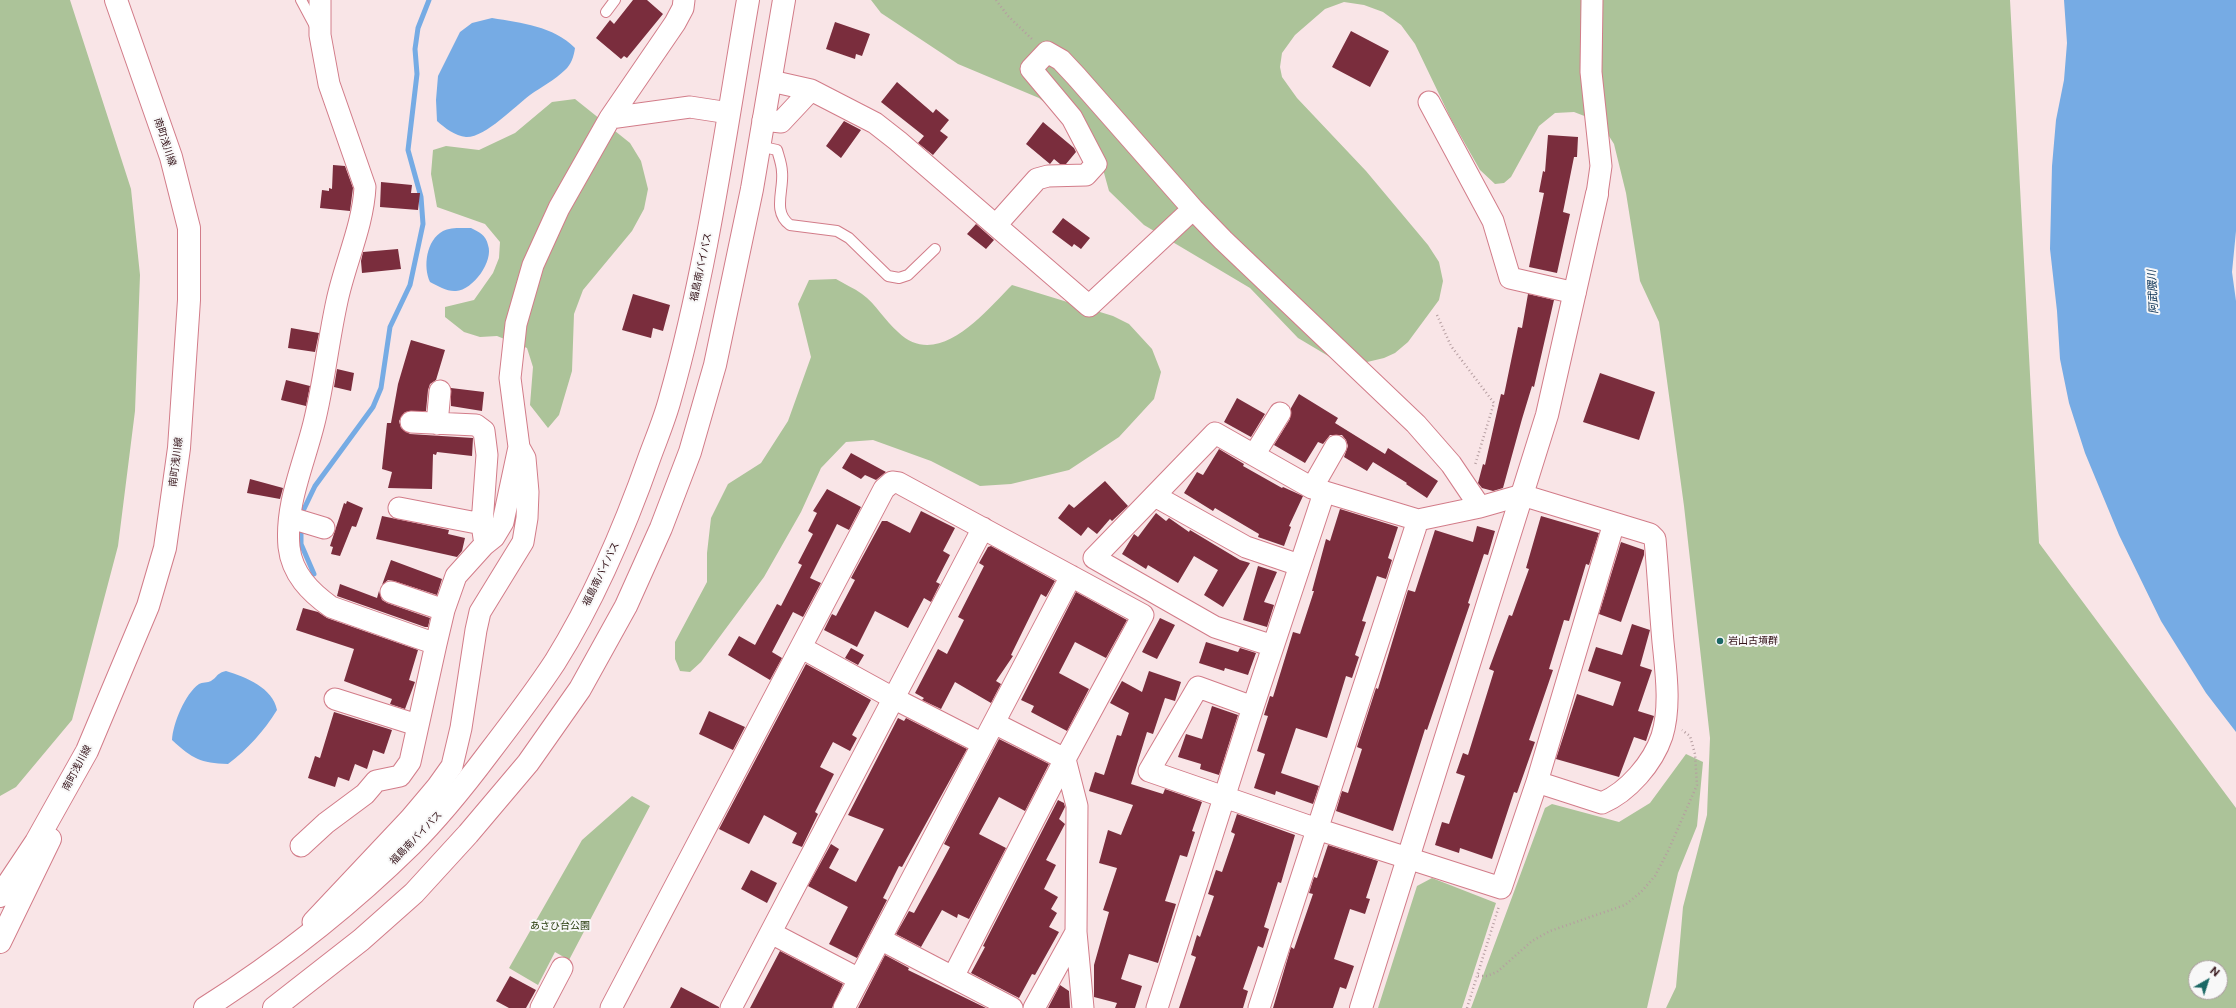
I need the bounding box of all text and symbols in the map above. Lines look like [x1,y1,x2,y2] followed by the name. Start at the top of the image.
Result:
[152,116,178,168] street label: 南町浅川線
[688,232,714,302] street label: 福島南バイパス
[2145,270,2161,314] water label: 阿武隈川
[167,436,185,488] street label: 南町浅川線
[580,540,622,608] street label: 福島南バイパス
[1728,635,1778,647] place label: 岩山古墳群
[1715,636,1725,646] marker: 岩山古墳群
[60,743,94,793] street label: 南町浅川線
[387,809,445,867] street label: 福島南バイパス
[530,920,590,932] park label: あさひ台公園
[2188,960,2228,1000] north arrow
[2208,964,2222,979] text: N

